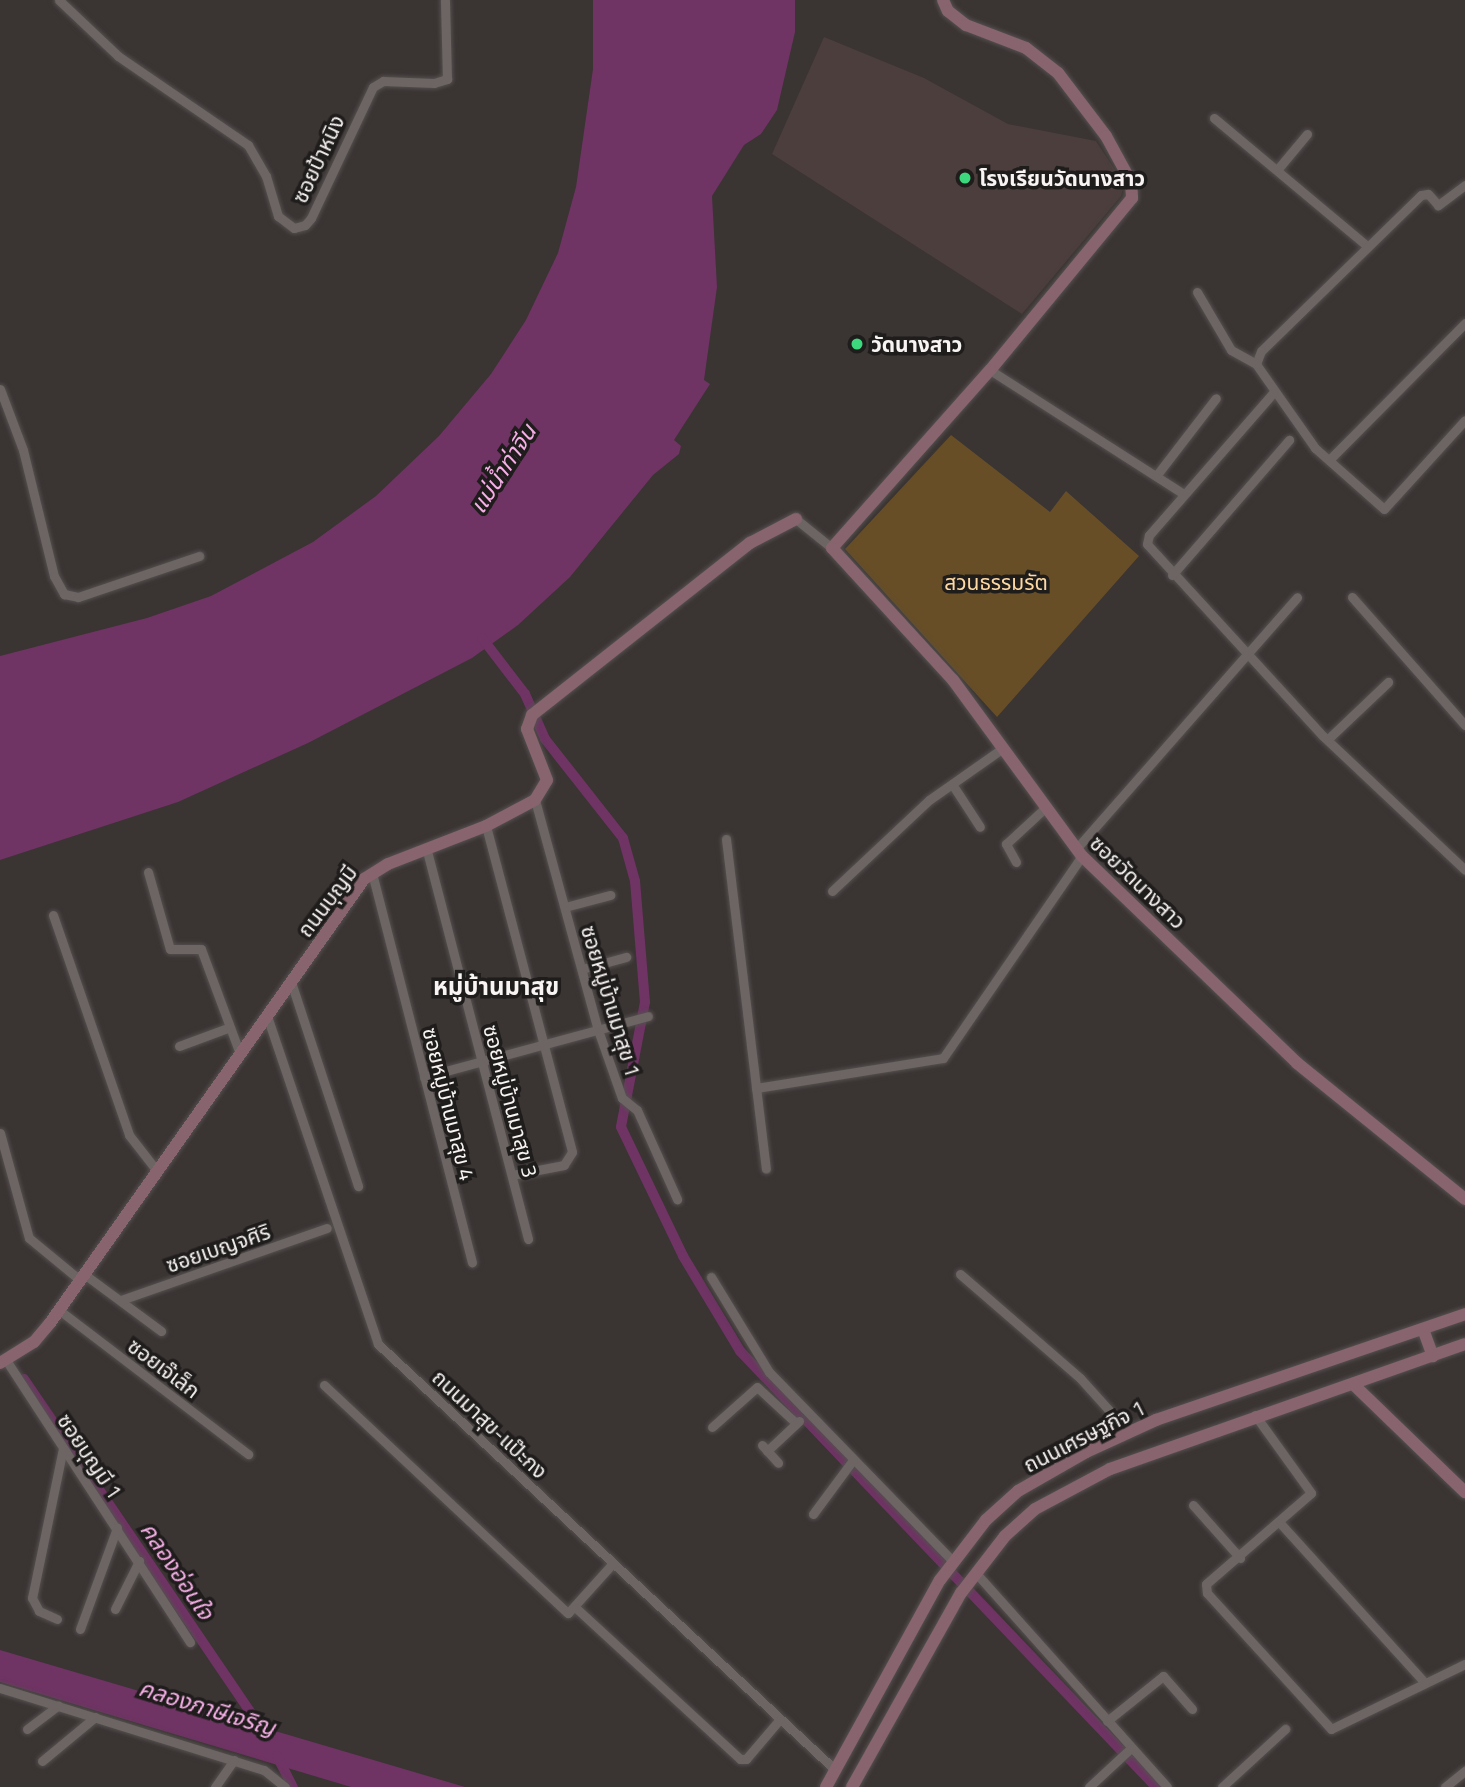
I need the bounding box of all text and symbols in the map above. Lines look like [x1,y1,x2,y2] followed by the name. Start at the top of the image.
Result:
[287,111,349,207] street label: ซอยป้าหนิง
[979,165,1145,191] place label: โรงเรียนวัดนางสาว
[957,170,973,186] marker: โรงเรียนวัดนางสาว
[871,331,962,357] place label: วัดนางสาว
[849,336,865,352] marker: วัดนางสาว
[464,419,542,519] water label: แม่น้ำท่าจีน
[944,569,1048,595] park label: สวนธรรมรัต
[1085,830,1191,934] street label: ซอยวัดนางสาว
[292,860,362,942] street label: ถนนบุญมี
[576,922,646,1080] street label: ซอยหมู่บ้านมาสุข 1
[433,973,559,1001] district label: หมู่บ้านมาสุข
[479,1022,543,1180] street label: ซอยหมู่บ้านมาสุข 3
[418,1025,480,1183] street label: ซอยหมู่บ้านมาสุข 4
[163,1218,273,1278] street label: ซอยเบญจศิริ
[123,1333,205,1403] street label: ซอยเจ๊เล็ก
[427,1364,553,1484] street label: ถนนมาสุข-แป๊ะกง
[1019,1395,1149,1477] street label: ถนนเศรษฐกิจ 1
[52,1409,128,1503] street label: ซอยบุญมี 1
[134,1517,220,1625] water label: คลองอ่อนใจ
[135,1674,279,1742] water label: คลองภาษีเจริญ

